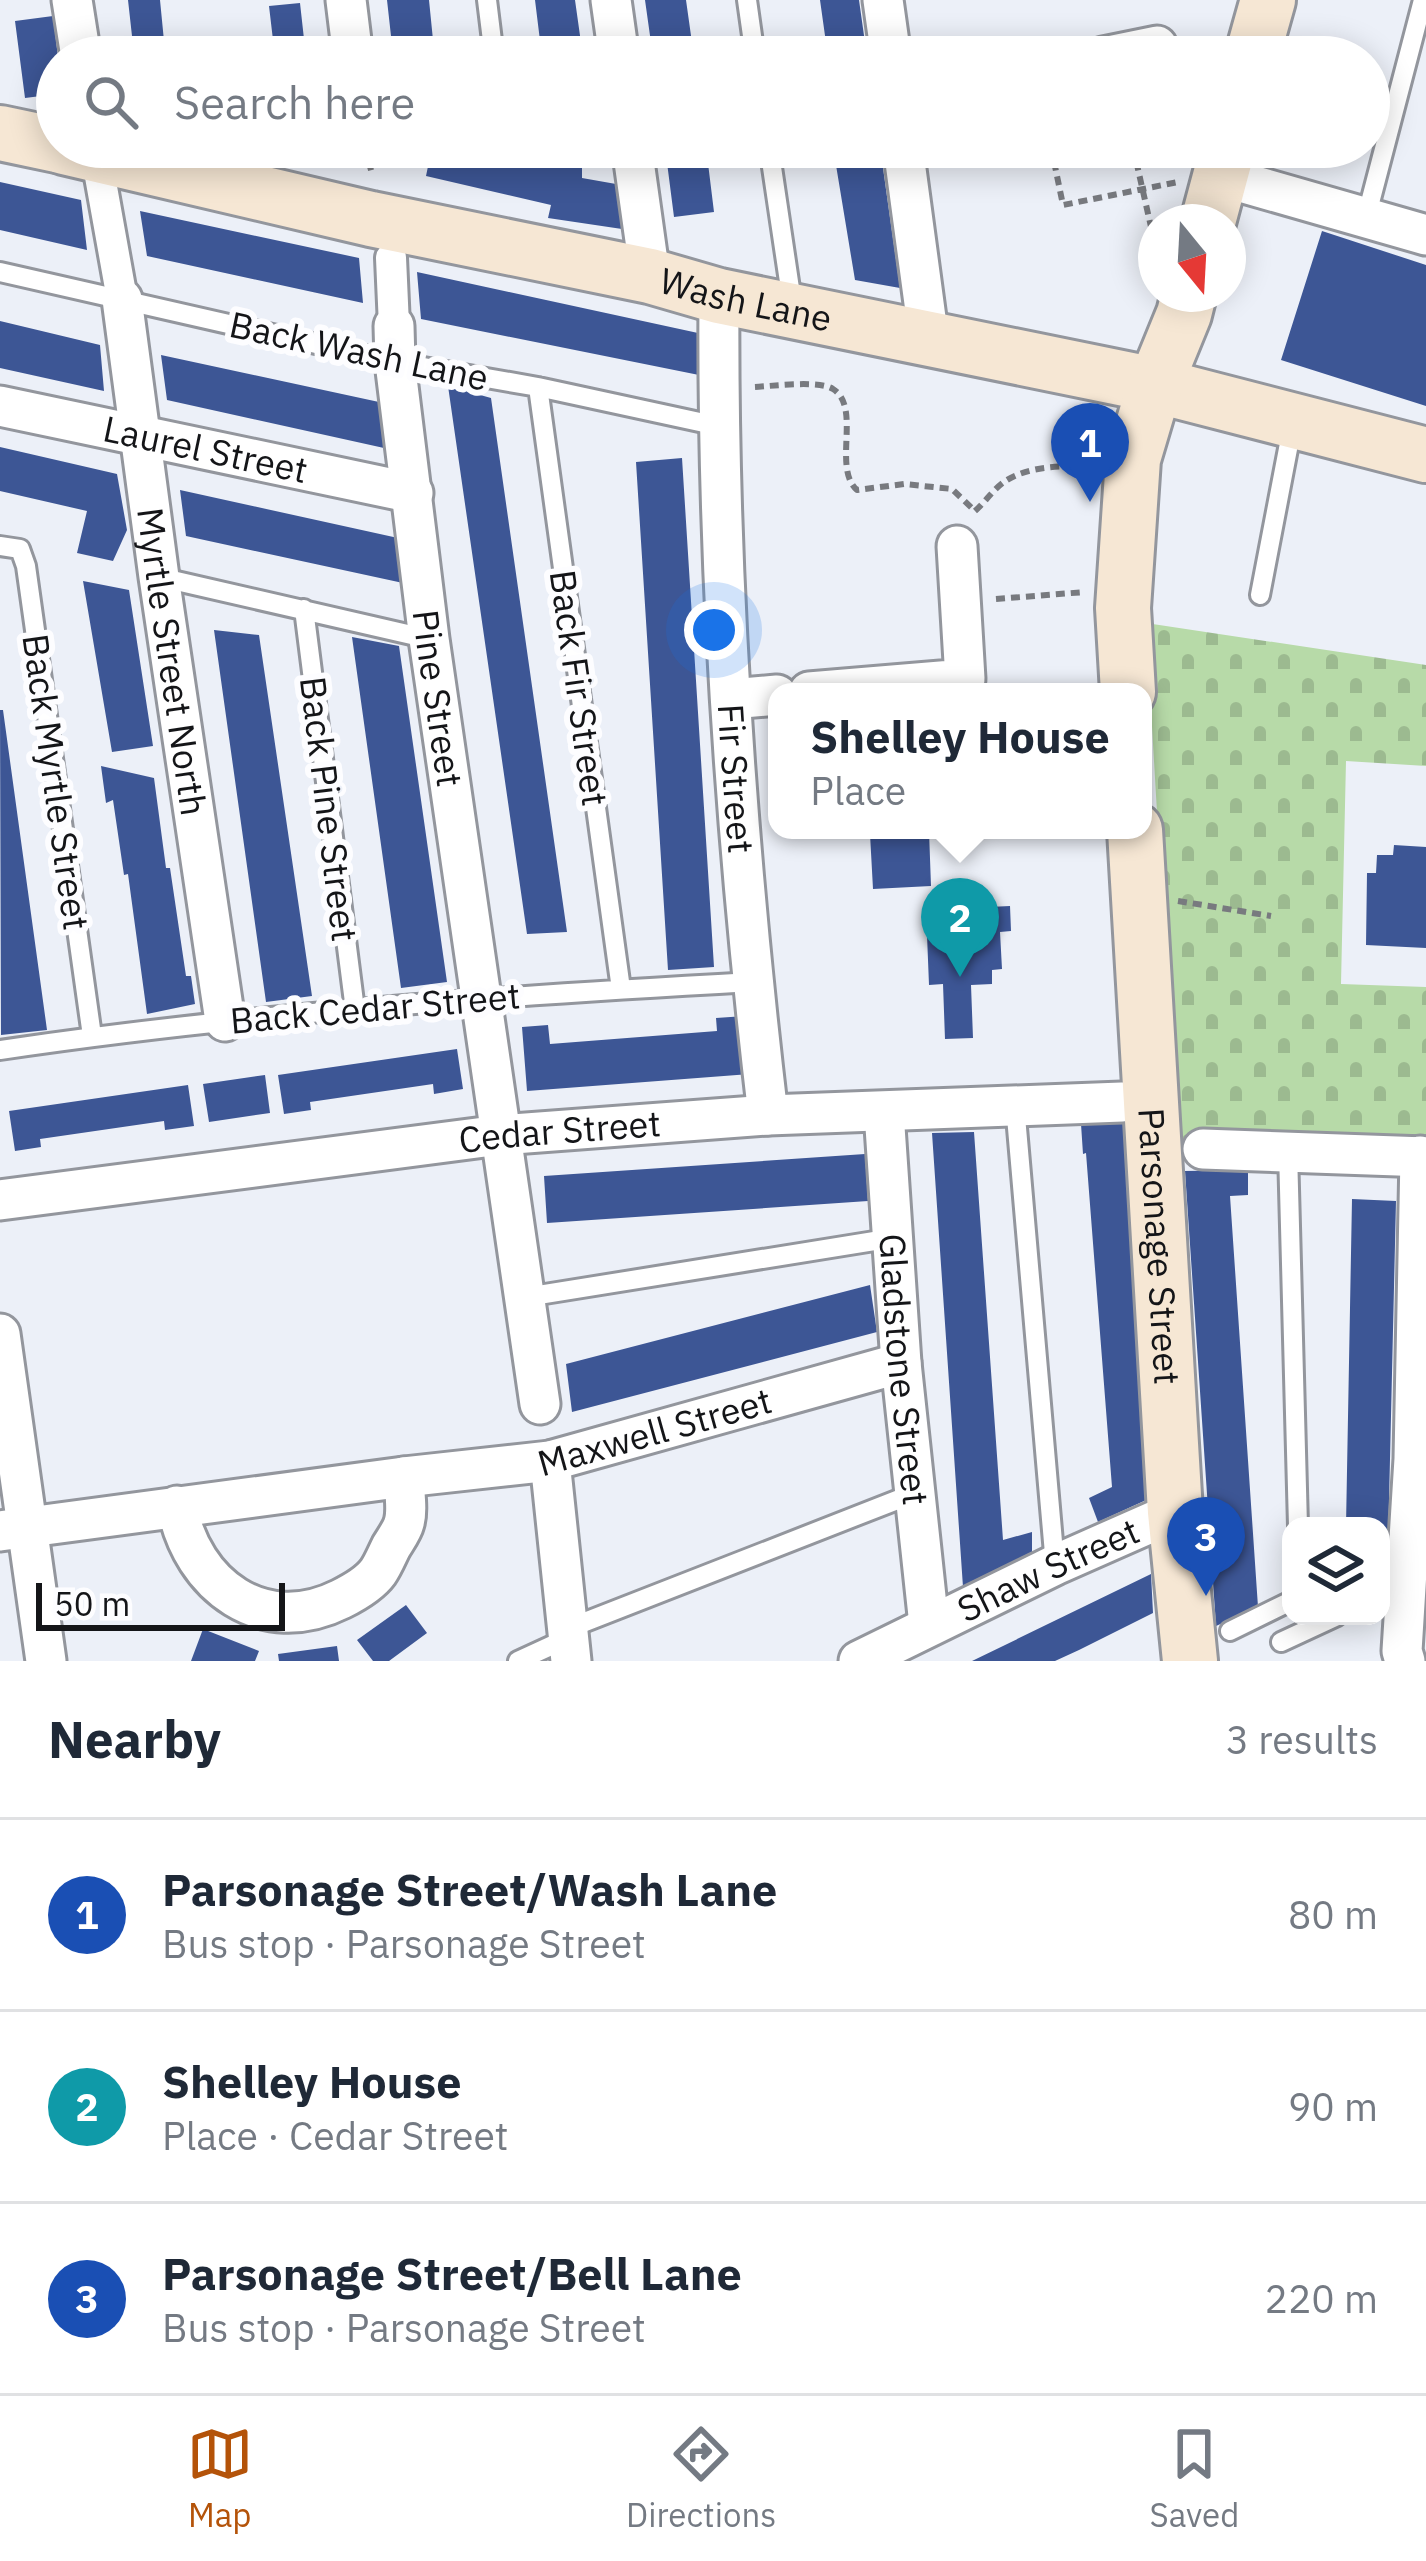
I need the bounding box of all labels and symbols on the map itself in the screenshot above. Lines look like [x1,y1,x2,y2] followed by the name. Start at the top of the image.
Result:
[1138,204,1246,312] north arrow
[655,256,836,341] street label: Wash Lane
[226,300,493,401] street label: Back Wash Lane
[1051,403,1129,502] pin: 1
[99,404,312,493] street label: Laurel Street
[127,505,218,819] street label: Myrtle Street North
[540,567,619,809] street label: Back Fir Street
[684,600,744,660] your location
[403,607,474,790] street label: Pine Street
[12,631,101,933] street label: Back Myrtle Street
[290,674,369,944] street label: Back Pine Street
[708,702,765,855] street label: Fir Street
[921,878,999,977] pin: 2
[228,971,522,1044] street label: Back Cedar Street
[456,1099,662,1163] street label: Cedar Street
[1128,1107,1191,1386] street label: Parsonage Street
[869,1232,940,1507] street label: Gladstone Street
[532,1376,777,1486] street label: Maxwell Street
[1167,1497,1245,1596] pin: 3
[949,1507,1146,1632] street label: Shaw Street
[36,1577,285,1630] scale bar

